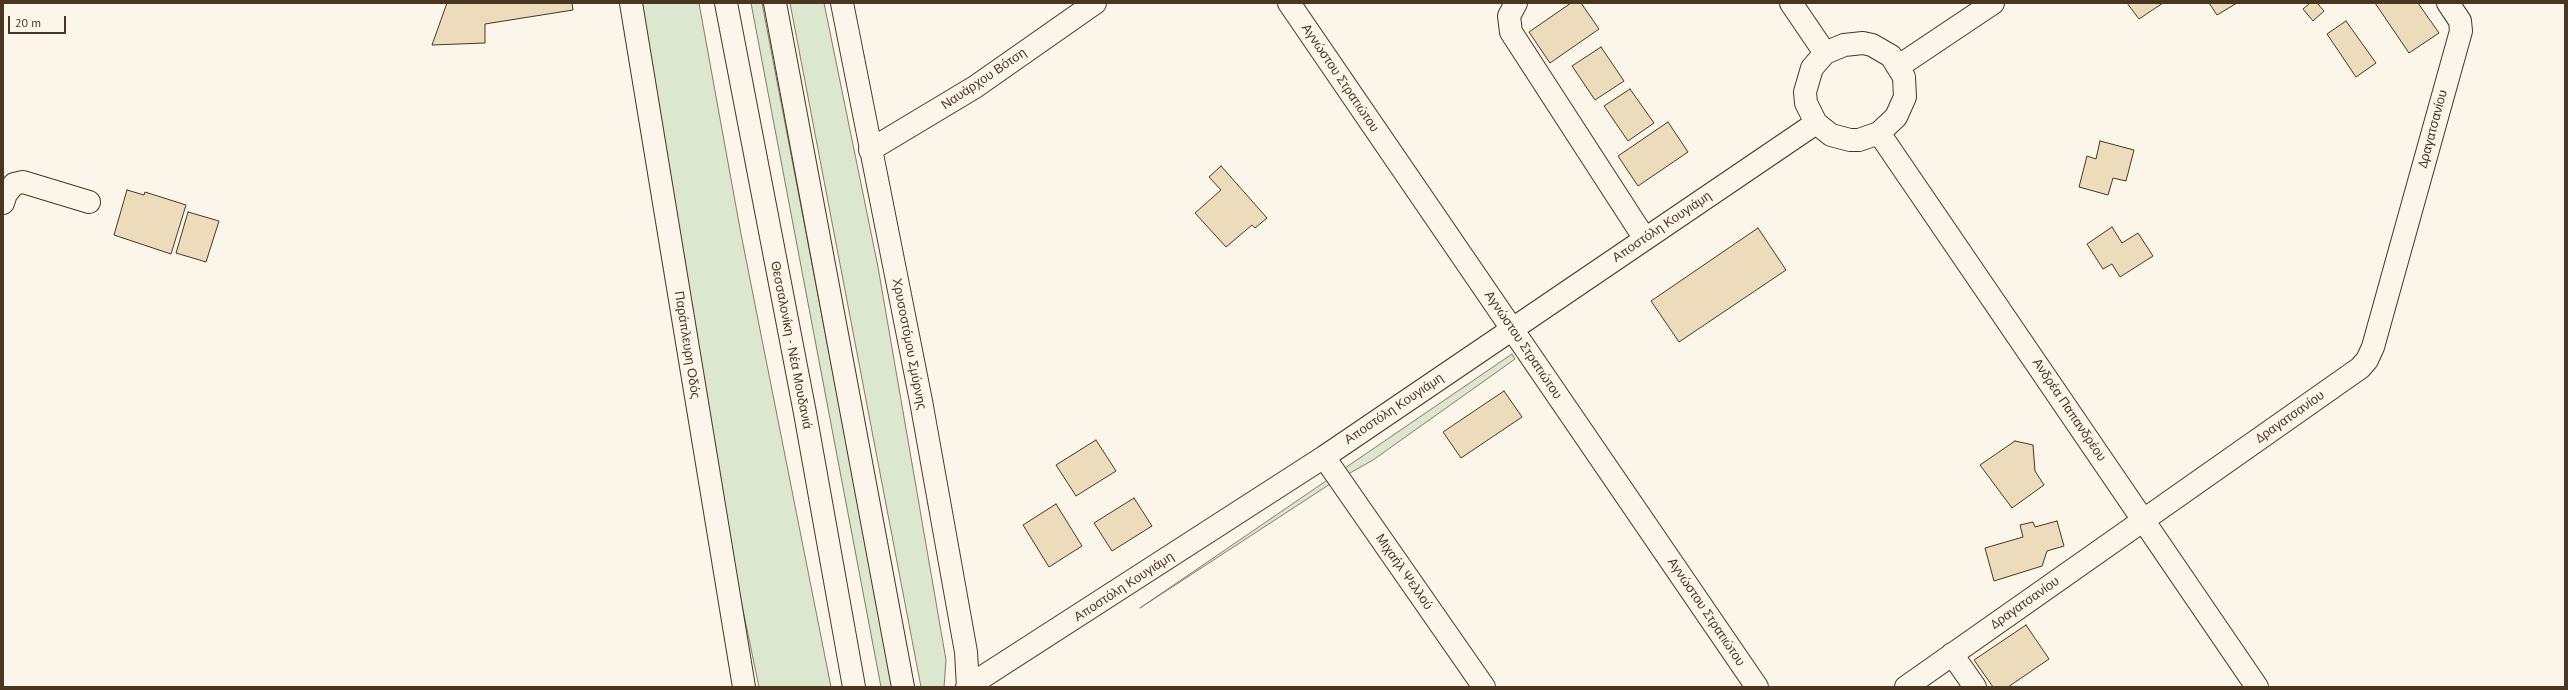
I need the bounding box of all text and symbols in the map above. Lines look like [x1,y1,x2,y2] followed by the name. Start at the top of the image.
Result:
[10,8,68,34] scale bar
[15,15,41,30] text: 20 m
[1298,21,1382,135] street label: Αγνώστου Στρατιώτου
[939,45,1029,113] street label: Ναυάρχου Βότση
[2415,88,2451,170] street label: Δραγατσανίου
[1610,188,1714,266] street label: Αποστόλη Κουγιάμη
[767,260,815,430] street label: Θεσσαλονίκη - Νέα Μουδανιά
[889,277,929,411] street label: Χρυσοστόμου Σμύρνης
[1481,288,1565,402] street label: Αγνώστου Στρατιώτου
[671,290,703,400] street label: Παράπλευρη Οδός
[2029,356,2109,464] street label: Ανδρέα Παπανδρέου
[1342,370,1446,448] street label: Αποστόλη Κουγιάμη
[2253,388,2327,446] street label: Δραγατσανίου
[1372,531,1436,613] street label: Μιχαήλ Ψελλού
[1071,549,1177,625] street label: Αποστόλη Κουγιάμη
[1664,555,1748,669] street label: Αγνώστου Στρατιώτου
[1988,574,2062,632] street label: Δραγατσανίου

